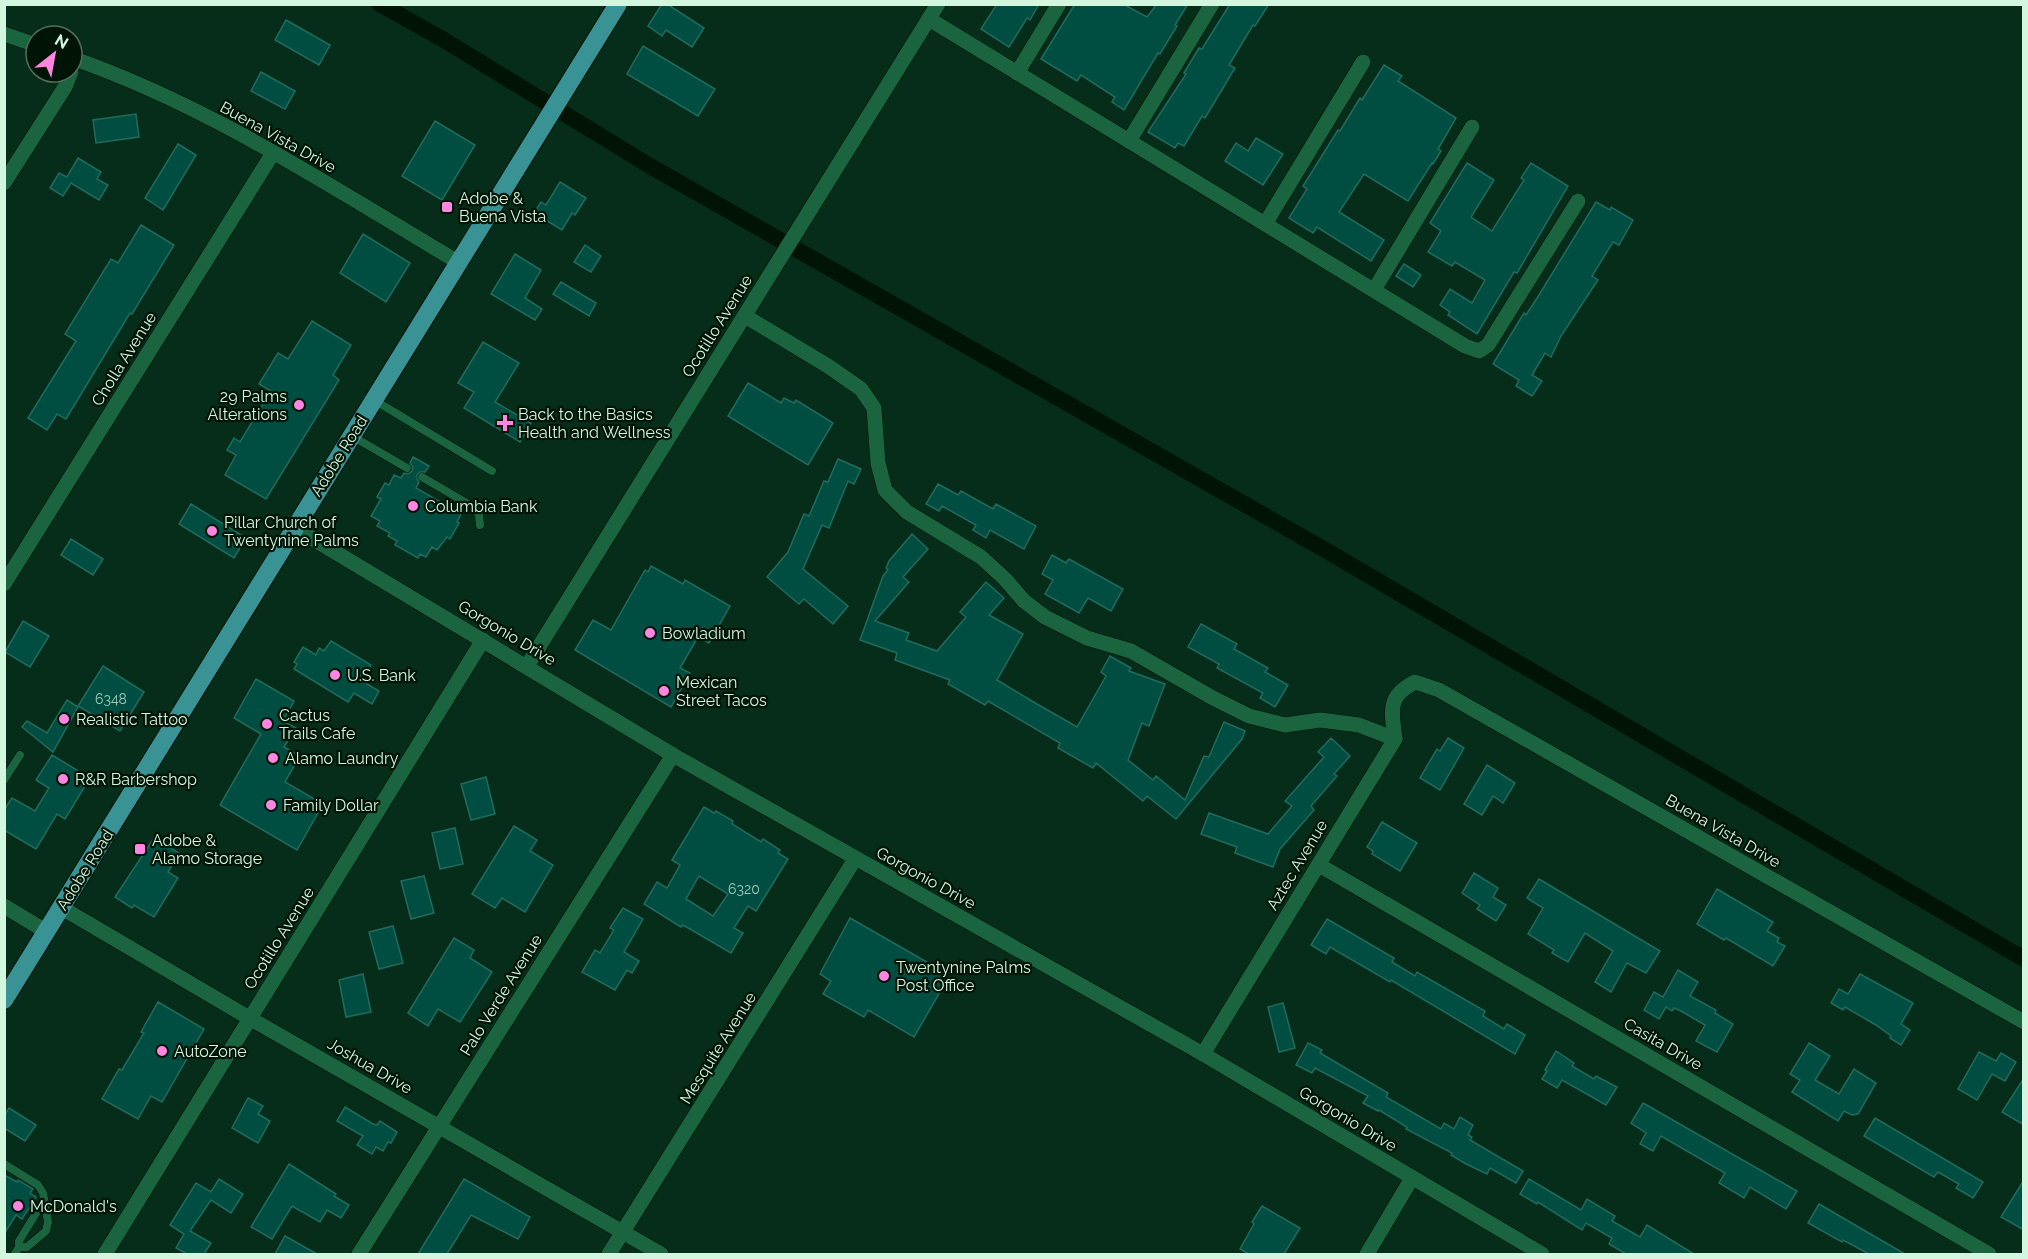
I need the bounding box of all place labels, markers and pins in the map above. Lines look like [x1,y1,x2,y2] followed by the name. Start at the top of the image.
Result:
[459,189,546,226] place label: Adobe & Buena Vista
[440,200,454,214] marker: Adobe & Buena Vista
[208,387,287,424] place label: 29 Palms Alterations
[292,398,306,412] marker: 29 Palms Alterations
[518,405,671,442] place label: Back to the Basics Health and Wellness
[496,414,514,432] marker: Back to the Basics Health and Wellness
[425,497,538,516] place label: Columbia Bank
[406,499,420,513] marker: Columbia Bank
[224,513,359,550] place label: Pillar Church of Twentynine Palms
[205,524,219,538] marker: Pillar Church of Twentynine Palms
[662,624,746,643] place label: Bowladium
[643,626,657,640] marker: Bowladium
[347,666,416,685] place label: U.S. Bank
[328,668,342,682] marker: U.S. Bank
[676,673,767,710] place label: Mexican Street Tacos
[657,684,671,698] marker: Mexican Street Tacos
[279,706,355,743] place label: Cactus Trails Cafe
[76,710,187,729] place label: Realistic Tattoo
[57,712,71,726] marker: Realistic Tattoo
[260,717,274,731] marker: Cactus Trails Cafe
[285,749,399,768] place label: Alamo Laundry
[266,751,280,765] marker: Alamo Laundry
[75,770,197,789] place label: R&R Barbershop
[56,772,70,786] marker: R&R Barbershop
[283,796,379,815] place label: Family Dollar
[264,798,278,812] marker: Family Dollar
[152,831,262,868] place label: Adobe & Alamo Storage
[133,842,147,856] marker: Adobe & Alamo Storage
[896,958,1031,995] place label: Twentynine Palms Post Office
[877,969,891,983] marker: Twentynine Palms Post Office
[174,1042,247,1061] place label: AutoZone
[155,1044,169,1058] marker: AutoZone
[30,1197,117,1216] place label: McDonald's
[11,1199,25,1213] marker: McDonald's

